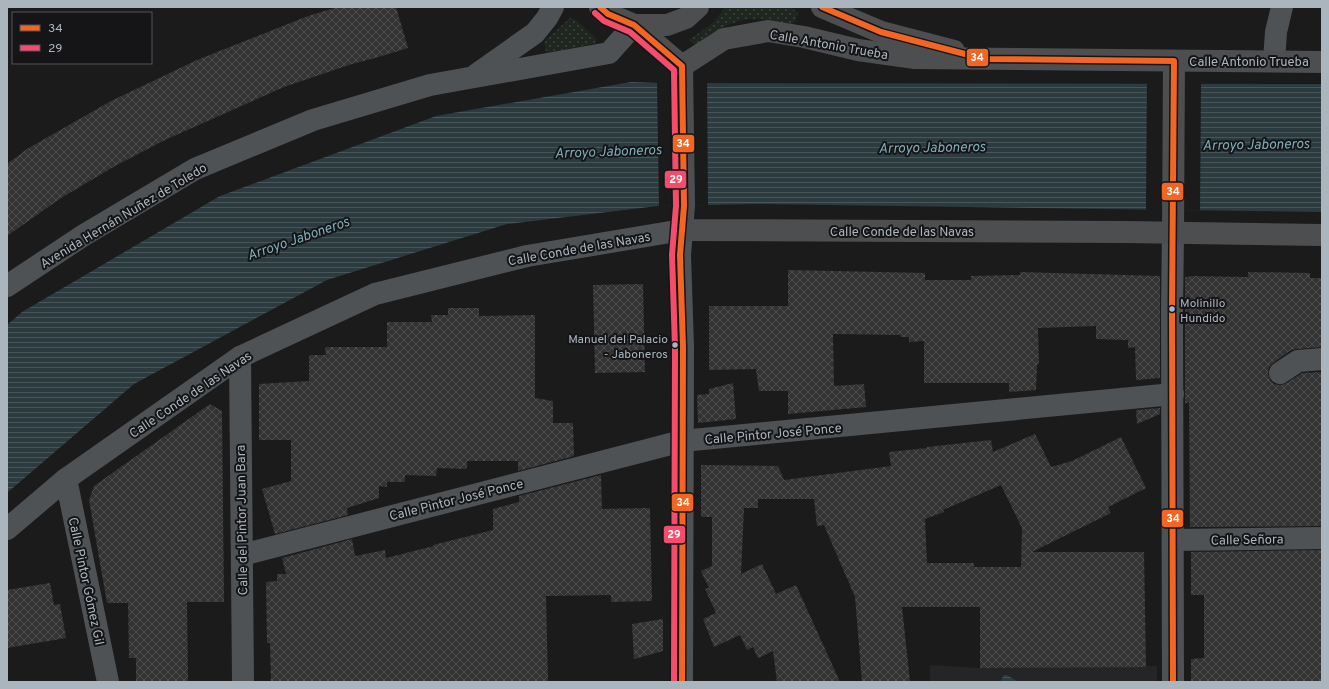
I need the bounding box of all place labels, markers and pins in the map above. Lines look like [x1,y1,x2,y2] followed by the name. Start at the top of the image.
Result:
[1180,296,1226,327] place label: Molinillo Hundido
[1167,304,1177,314] marker: Molinillo Hundido
[568,332,668,363] place label: Manuel del Palacio - Jaboneros
[670,340,680,350] marker: Manuel del Palacio - Jaboneros

